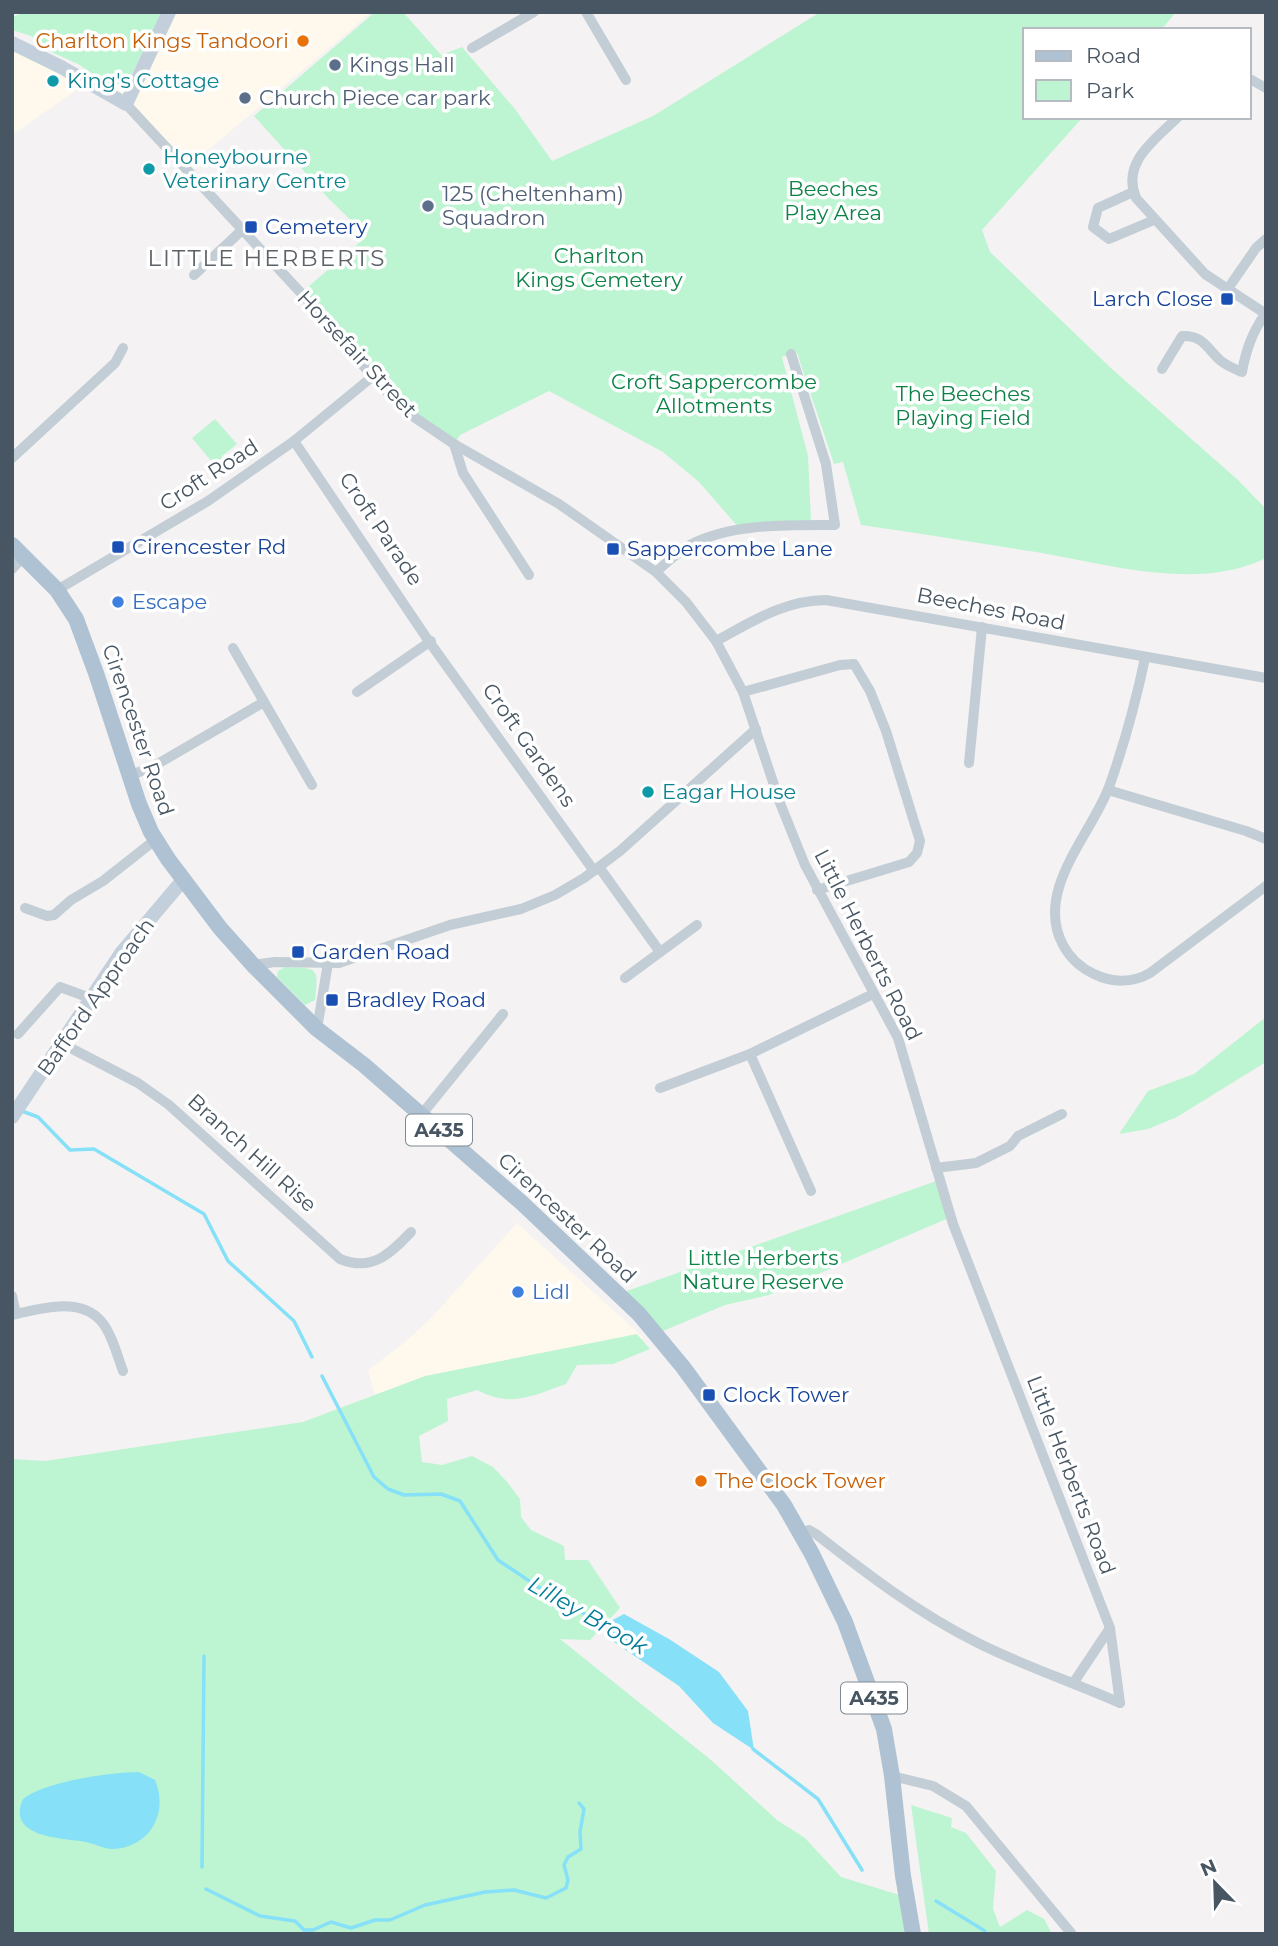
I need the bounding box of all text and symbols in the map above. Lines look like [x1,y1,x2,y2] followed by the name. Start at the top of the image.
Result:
[35,28,289,53] place label: Charlton Kings Tandoori
[1023,28,1250,119] legend
[295,33,311,49] marker: Charlton Kings Tandoori
[1086,43,1141,68] text: Road
[349,52,455,77] place label: Kings Hall
[327,57,343,73] marker: Kings Hall
[67,68,220,93] place label: King's Cottage
[45,73,61,89] marker: King's Cottage
[1086,78,1134,103] text: Park
[259,85,491,110] place label: Church Piece car park
[237,90,253,106] marker: Church Piece car park
[163,144,346,193] place label: Honeybourne Veterinary Centre
[141,161,157,177] marker: Honeybourne Veterinary Centre
[784,176,882,225] park label: Beeches Play Area
[442,181,624,230] place label: 125 (Cheltenham) Squadron
[420,198,436,214] marker: 125 (Cheltenham) Squadron
[265,214,368,239] place label: Cemetery
[243,219,259,235] marker: Cemetery
[515,243,683,292] park label: Charlton Kings Cemetery
[147,244,387,272] district label: LITTLE HERBERTS
[292,285,422,422] street label: Horsefair Street
[1092,286,1213,311] place label: Larch Close
[1219,291,1235,307] marker: Larch Close
[611,369,817,418] park label: Croft Sappercombe Allotments
[895,381,1031,430] park label: The Beeches Playing Field
[155,434,263,516] street label: Croft Road
[334,467,429,590] street label: Croft Parade
[132,534,286,559] place label: Cirencester Rd
[627,536,833,561] place label: Sappercombe Lane
[110,539,126,555] marker: Cirencester Rd
[605,541,621,557] marker: Sappercombe Lane
[915,582,1067,635] street label: Beeches Road
[132,589,207,614] place label: Escape
[110,594,126,610] marker: Escape
[97,641,180,819] street label: Cirencester Road
[477,678,581,811] street label: Croft Gardens
[662,779,796,804] place label: Eagar House
[640,784,656,800] marker: Eagar House
[809,845,928,1045] street label: Little Herberts Road
[32,913,159,1080] street label: Bafford Approach
[312,939,450,964] place label: Garden Road
[290,944,306,960] marker: Garden Road
[346,987,486,1012] place label: Bradley Road
[324,992,340,1008] marker: Bradley Road
[183,1088,322,1217] street label: Branch Hill Rise
[406,1114,472,1146] road number: A435
[493,1147,642,1288] street label: Cirencester Road
[682,1245,844,1294] park label: Little Herberts Nature Reserve
[532,1279,570,1304] place label: Lidl
[510,1284,526,1300] marker: Lidl
[1022,1372,1121,1578] street label: Little Herberts Road
[723,1382,849,1407] place label: Clock Tower
[701,1387,717,1403] marker: Clock Tower
[715,1468,886,1493] place label: The Clock Tower
[693,1473,709,1489] marker: The Clock Tower
[523,1570,654,1661] water label: Lilley Brook
[841,1682,907,1714] road number: A435
[1180,1848,1250,1918] north arrow
[1197,1854,1220,1881] text: N

